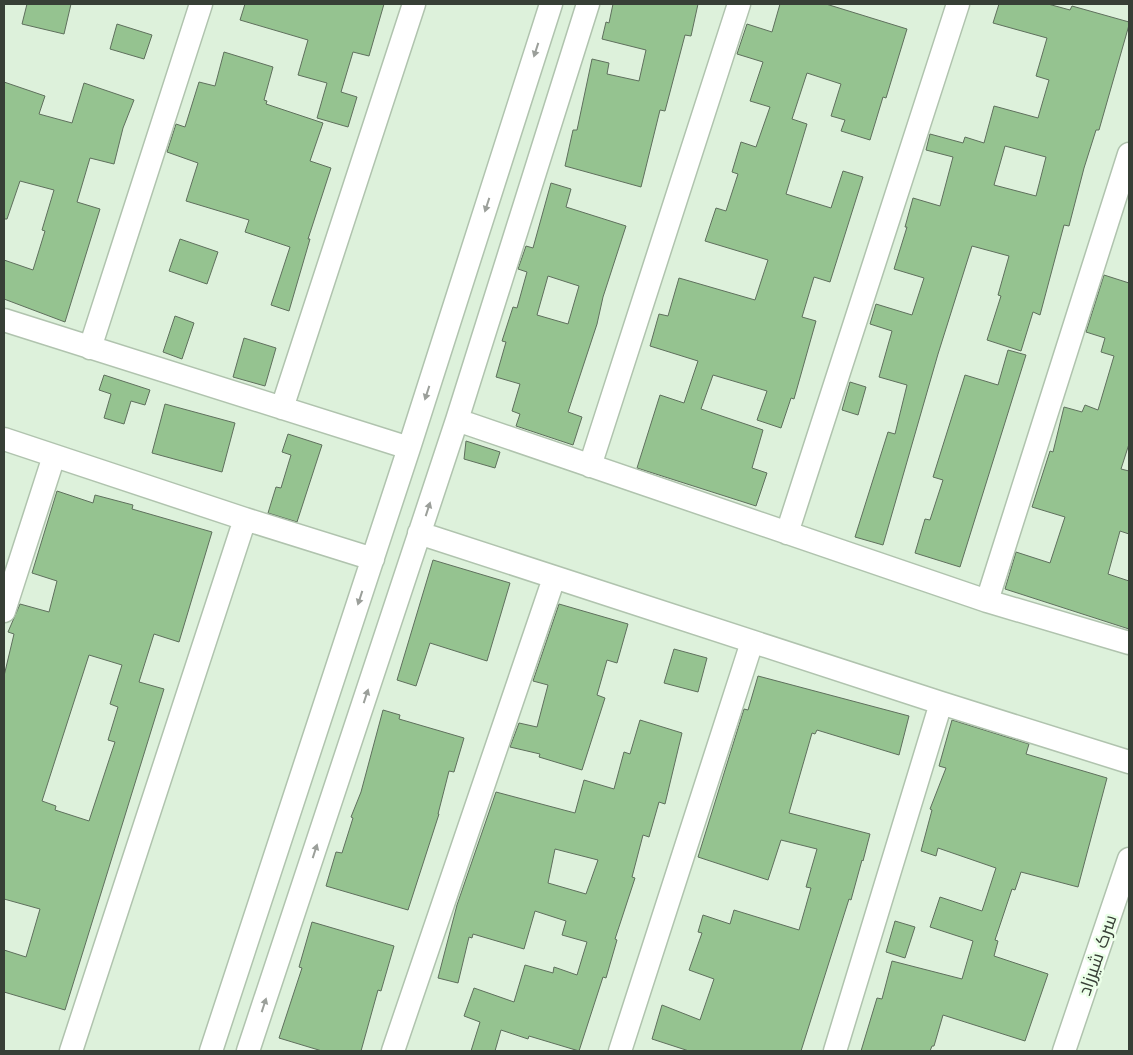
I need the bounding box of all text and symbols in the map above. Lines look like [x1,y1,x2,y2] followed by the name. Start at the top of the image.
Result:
[531,43,539,58] one-way arrow
[482,198,490,213] one-way arrow
[423,386,430,401] one-way arrow
[424,501,432,516] one-way arrow
[356,590,363,605] one-way arrow
[362,689,370,704] one-way arrow
[311,843,319,858] one-way arrow
[1073,912,1122,998] street label: سرک شیرزاد
[260,997,268,1012] one-way arrow

